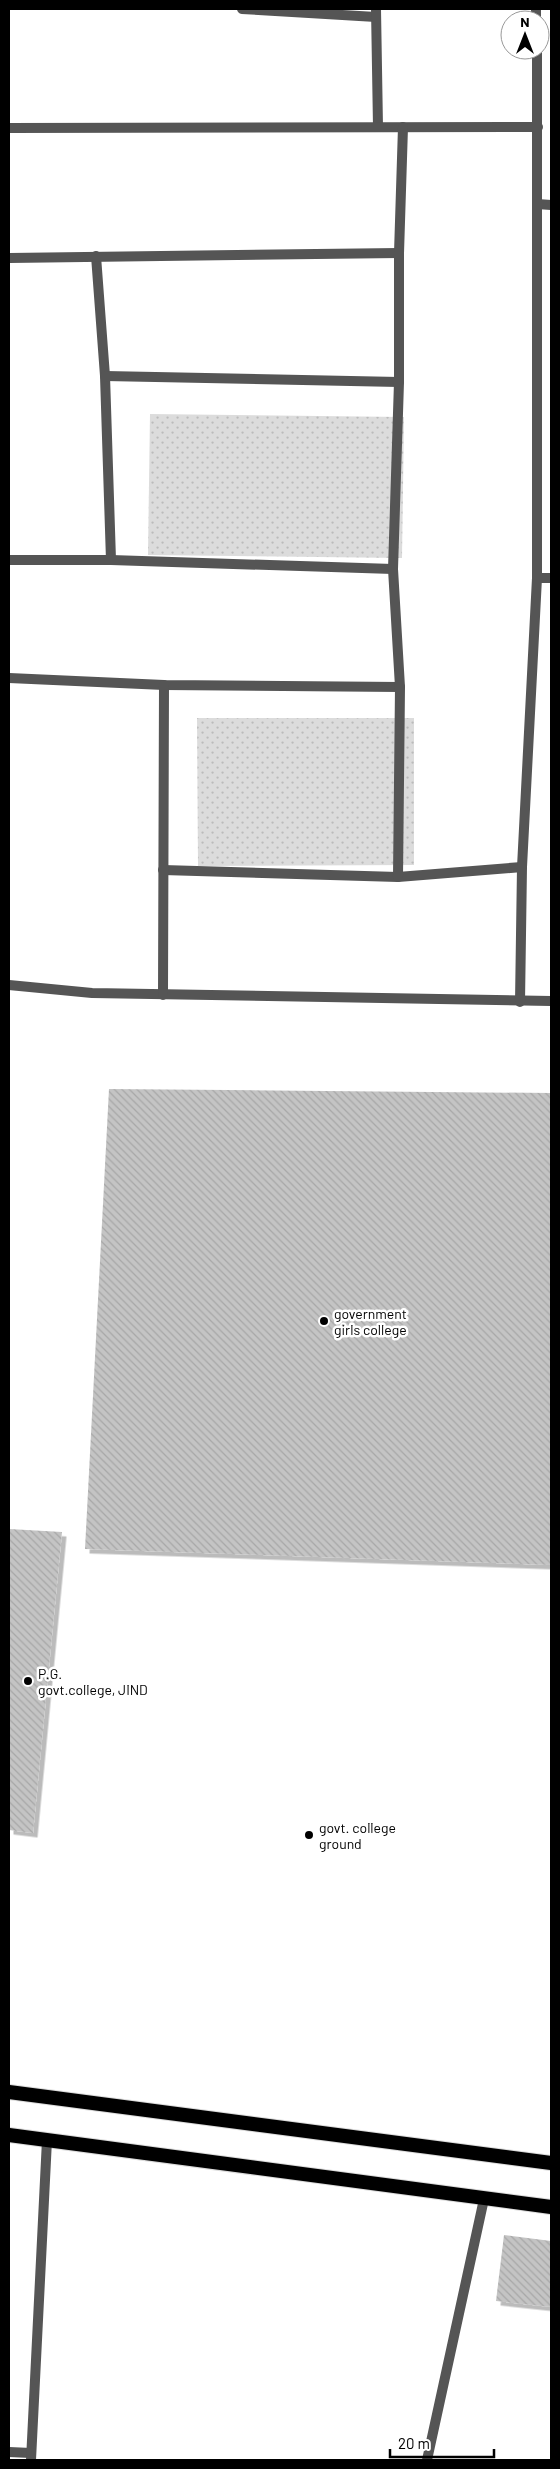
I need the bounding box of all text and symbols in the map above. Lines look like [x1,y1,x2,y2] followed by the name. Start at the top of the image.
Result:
[500,10,550,60] north arrow
[520,13,530,30] text: N
[334,1305,407,1338] place label: government girls college
[318,1315,330,1327] marker: government girls college
[38,1665,148,1698] place label: P.G. govt.college, JIND
[22,1675,34,1687] marker: P.G. govt.college, JIND
[319,1819,396,1852] place label: govt. college ground
[303,1829,315,1841] marker: govt. college ground
[390,2426,494,2458] scale bar
[398,2434,430,2452] text: 20 m

